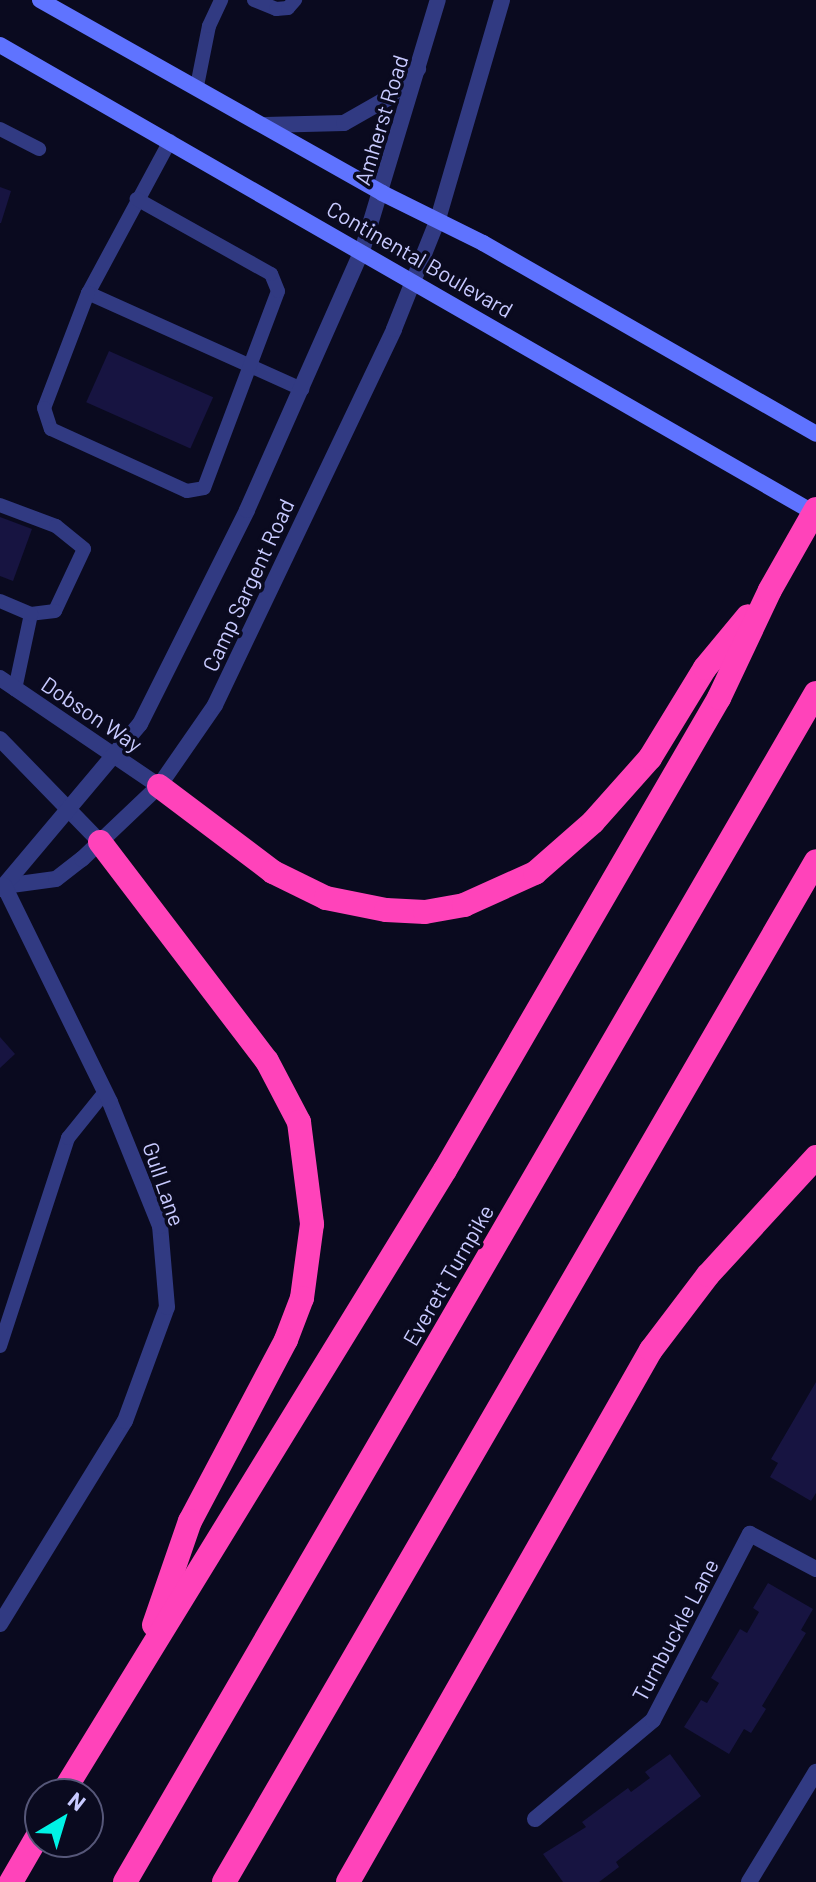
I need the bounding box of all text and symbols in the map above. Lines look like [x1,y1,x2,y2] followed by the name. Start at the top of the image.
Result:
[349,52,413,188] street label: Amherst Road
[322,195,518,323] street label: Continental Boulevard
[196,495,300,675] street label: Camp Sargent Road
[37,671,147,757] street label: Dobson Way
[137,1139,191,1229] street label: Gull Lane
[397,1200,499,1350] street label: Everett Turnpike
[626,1554,724,1706] street label: Turnbuckle Lane
[24,1778,104,1858] north arrow
[64,1786,91,1815] text: N

